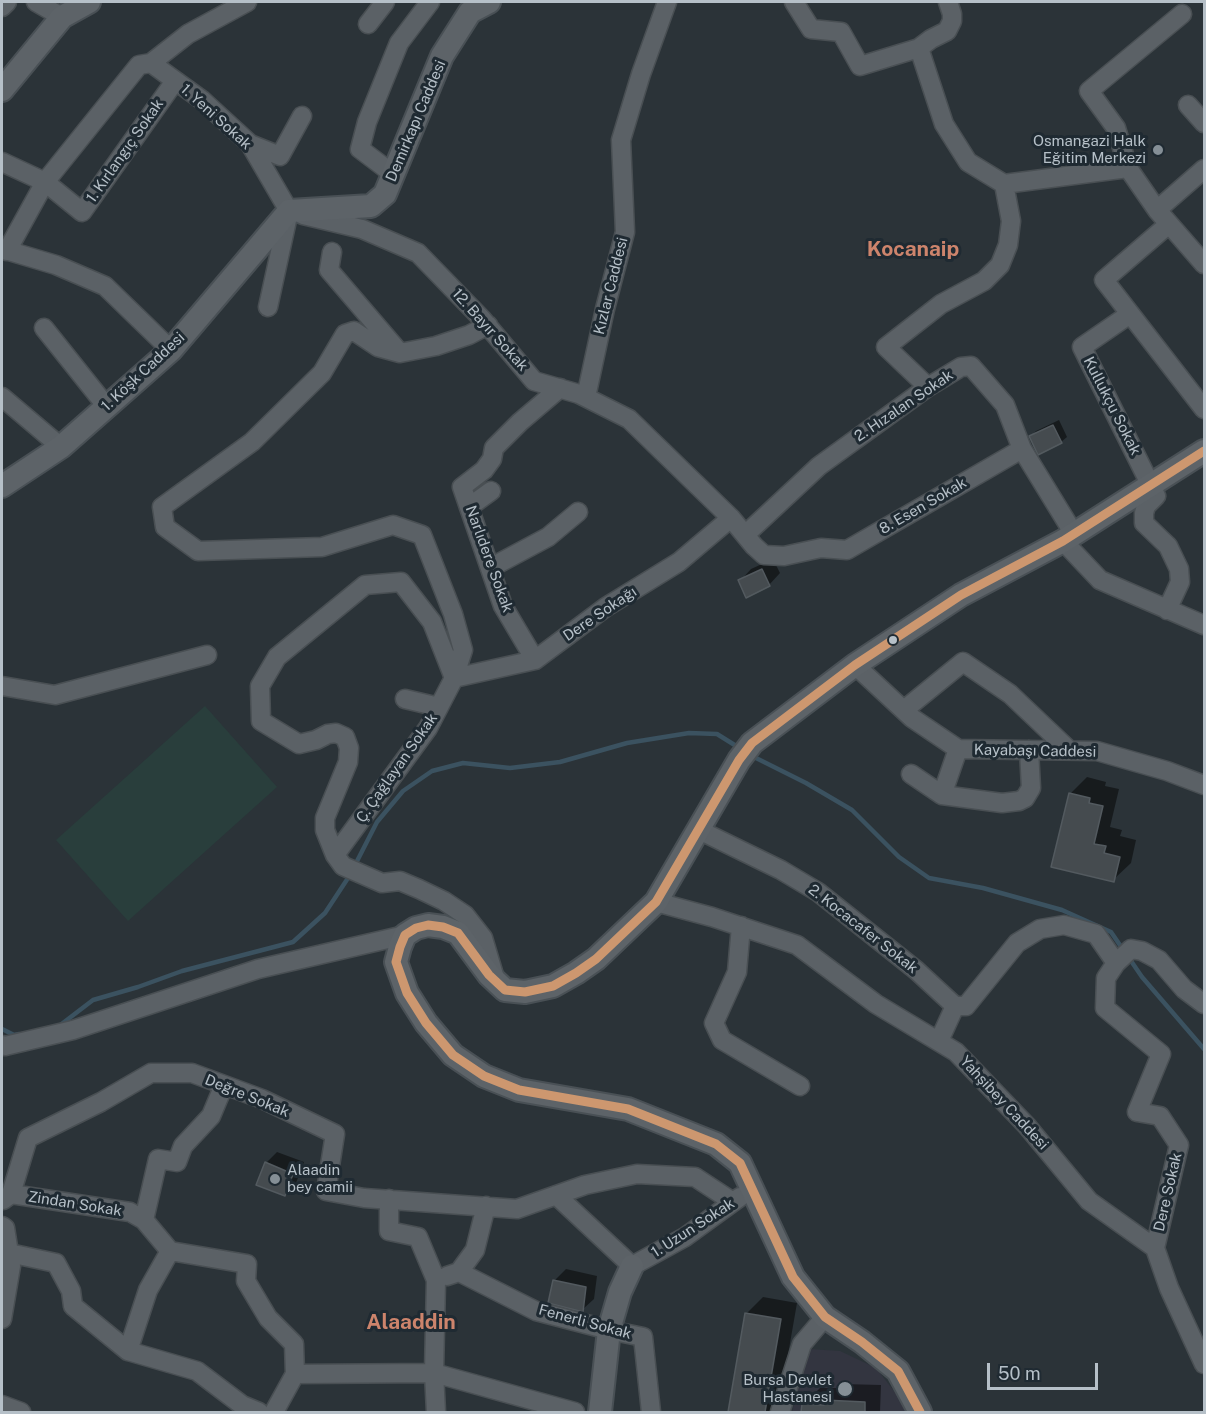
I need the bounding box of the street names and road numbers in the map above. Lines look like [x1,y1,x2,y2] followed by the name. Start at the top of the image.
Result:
[382,57,450,185] street label: Demirkapı Caddesi
[177,80,255,154] street label: 1. Yeni Sokak
[82,96,168,206] street label: 1. Kırlangıç Sokak
[590,236,632,336] street label: Kızlar Caddesi
[448,285,532,375] street label: 12. Bayır Sokak
[98,329,188,415] street label: 1. Köşk Caddesi
[1079,354,1145,458] street label: Kullukçu Sokak
[851,366,957,446] street label: 2. Hızalan Sokak
[876,474,970,538] street label: 8. Esen Sokak
[461,503,517,615] street label: Narlıdere Sokak
[560,583,640,645] street label: Dere Sokağı
[352,710,442,826] street label: Ç. Çağlayan Sokak
[974,741,1096,761] street label: Kayabaşı Caddesi
[805,881,921,977] street label: 2. Kocacafer Sokak
[956,1052,1052,1154] street label: Yahşibey Caddesi
[202,1071,292,1121] street label: Değre Sokak
[1150,1151,1186,1233] street label: Dere Sokak
[27,1188,123,1220] street label: Zindan Sokak
[648,1194,738,1262] street label: 1. Uzun Sokak
[537,1301,633,1343] street label: Fenerli Sokak

